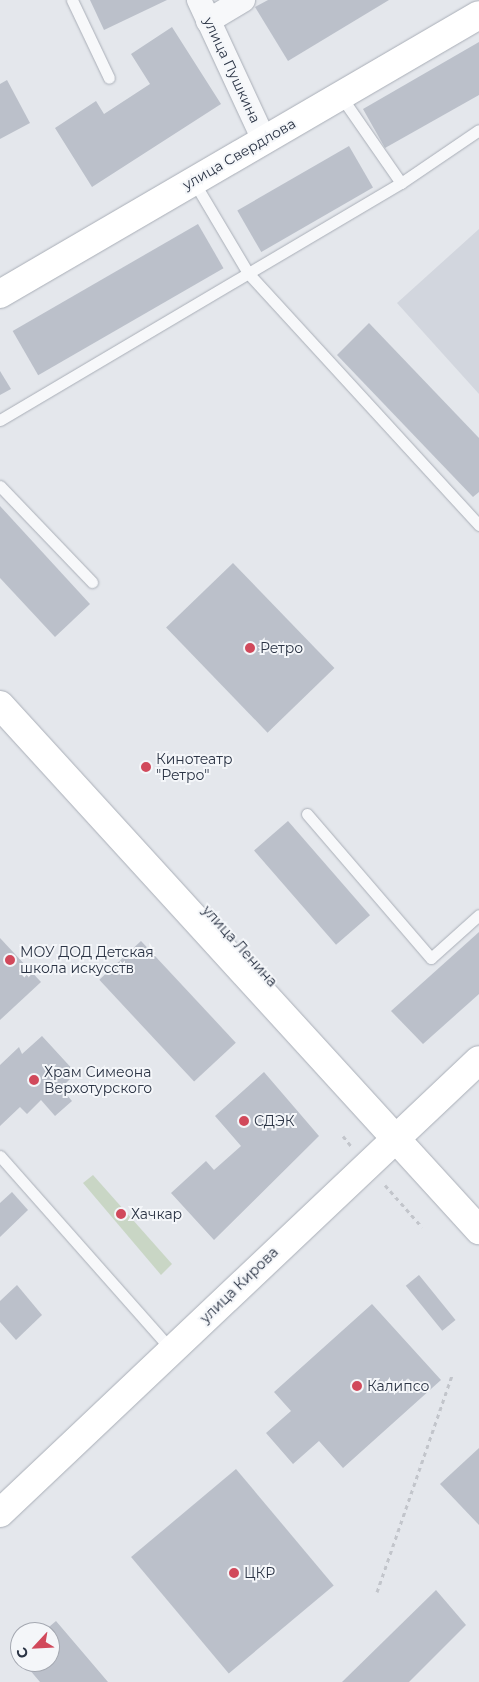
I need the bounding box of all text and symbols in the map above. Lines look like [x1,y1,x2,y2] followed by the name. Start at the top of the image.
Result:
[200,14,264,126] street label: улица Пушкина
[180,115,298,193] street label: улица Свердлова
[260,640,303,656] place label: Ретро
[244,642,256,654] marker: Ретро
[156,751,233,784] place label: Кинотеатр "Ретро"
[140,761,152,773] marker: Кинотеатр "Ретро"
[199,902,281,990] street label: улица Ленина
[20,944,154,976] place label: МОУ ДОД Детская школа искусств
[4,954,16,966] marker: МОУ ДОД Детская школа искусств
[44,1064,152,1096] place label: Храм Симеона Верхотурского
[28,1074,40,1086] marker: Храм Симеона Верхотурского
[254,1113,295,1129] place label: СДЭК
[238,1115,250,1127] marker: СДЭК
[131,1206,182,1222] place label: Хачкар
[115,1208,127,1220] marker: Хачкар
[197,1244,281,1326] street label: улица Кирова
[367,1378,429,1394] place label: Калипсо
[351,1380,363,1392] marker: Калипсо
[244,1565,275,1581] place label: ЦКР
[228,1567,240,1579] marker: ЦКР
[10,1622,60,1672] north arrow
[12,1645,33,1661] text: С

